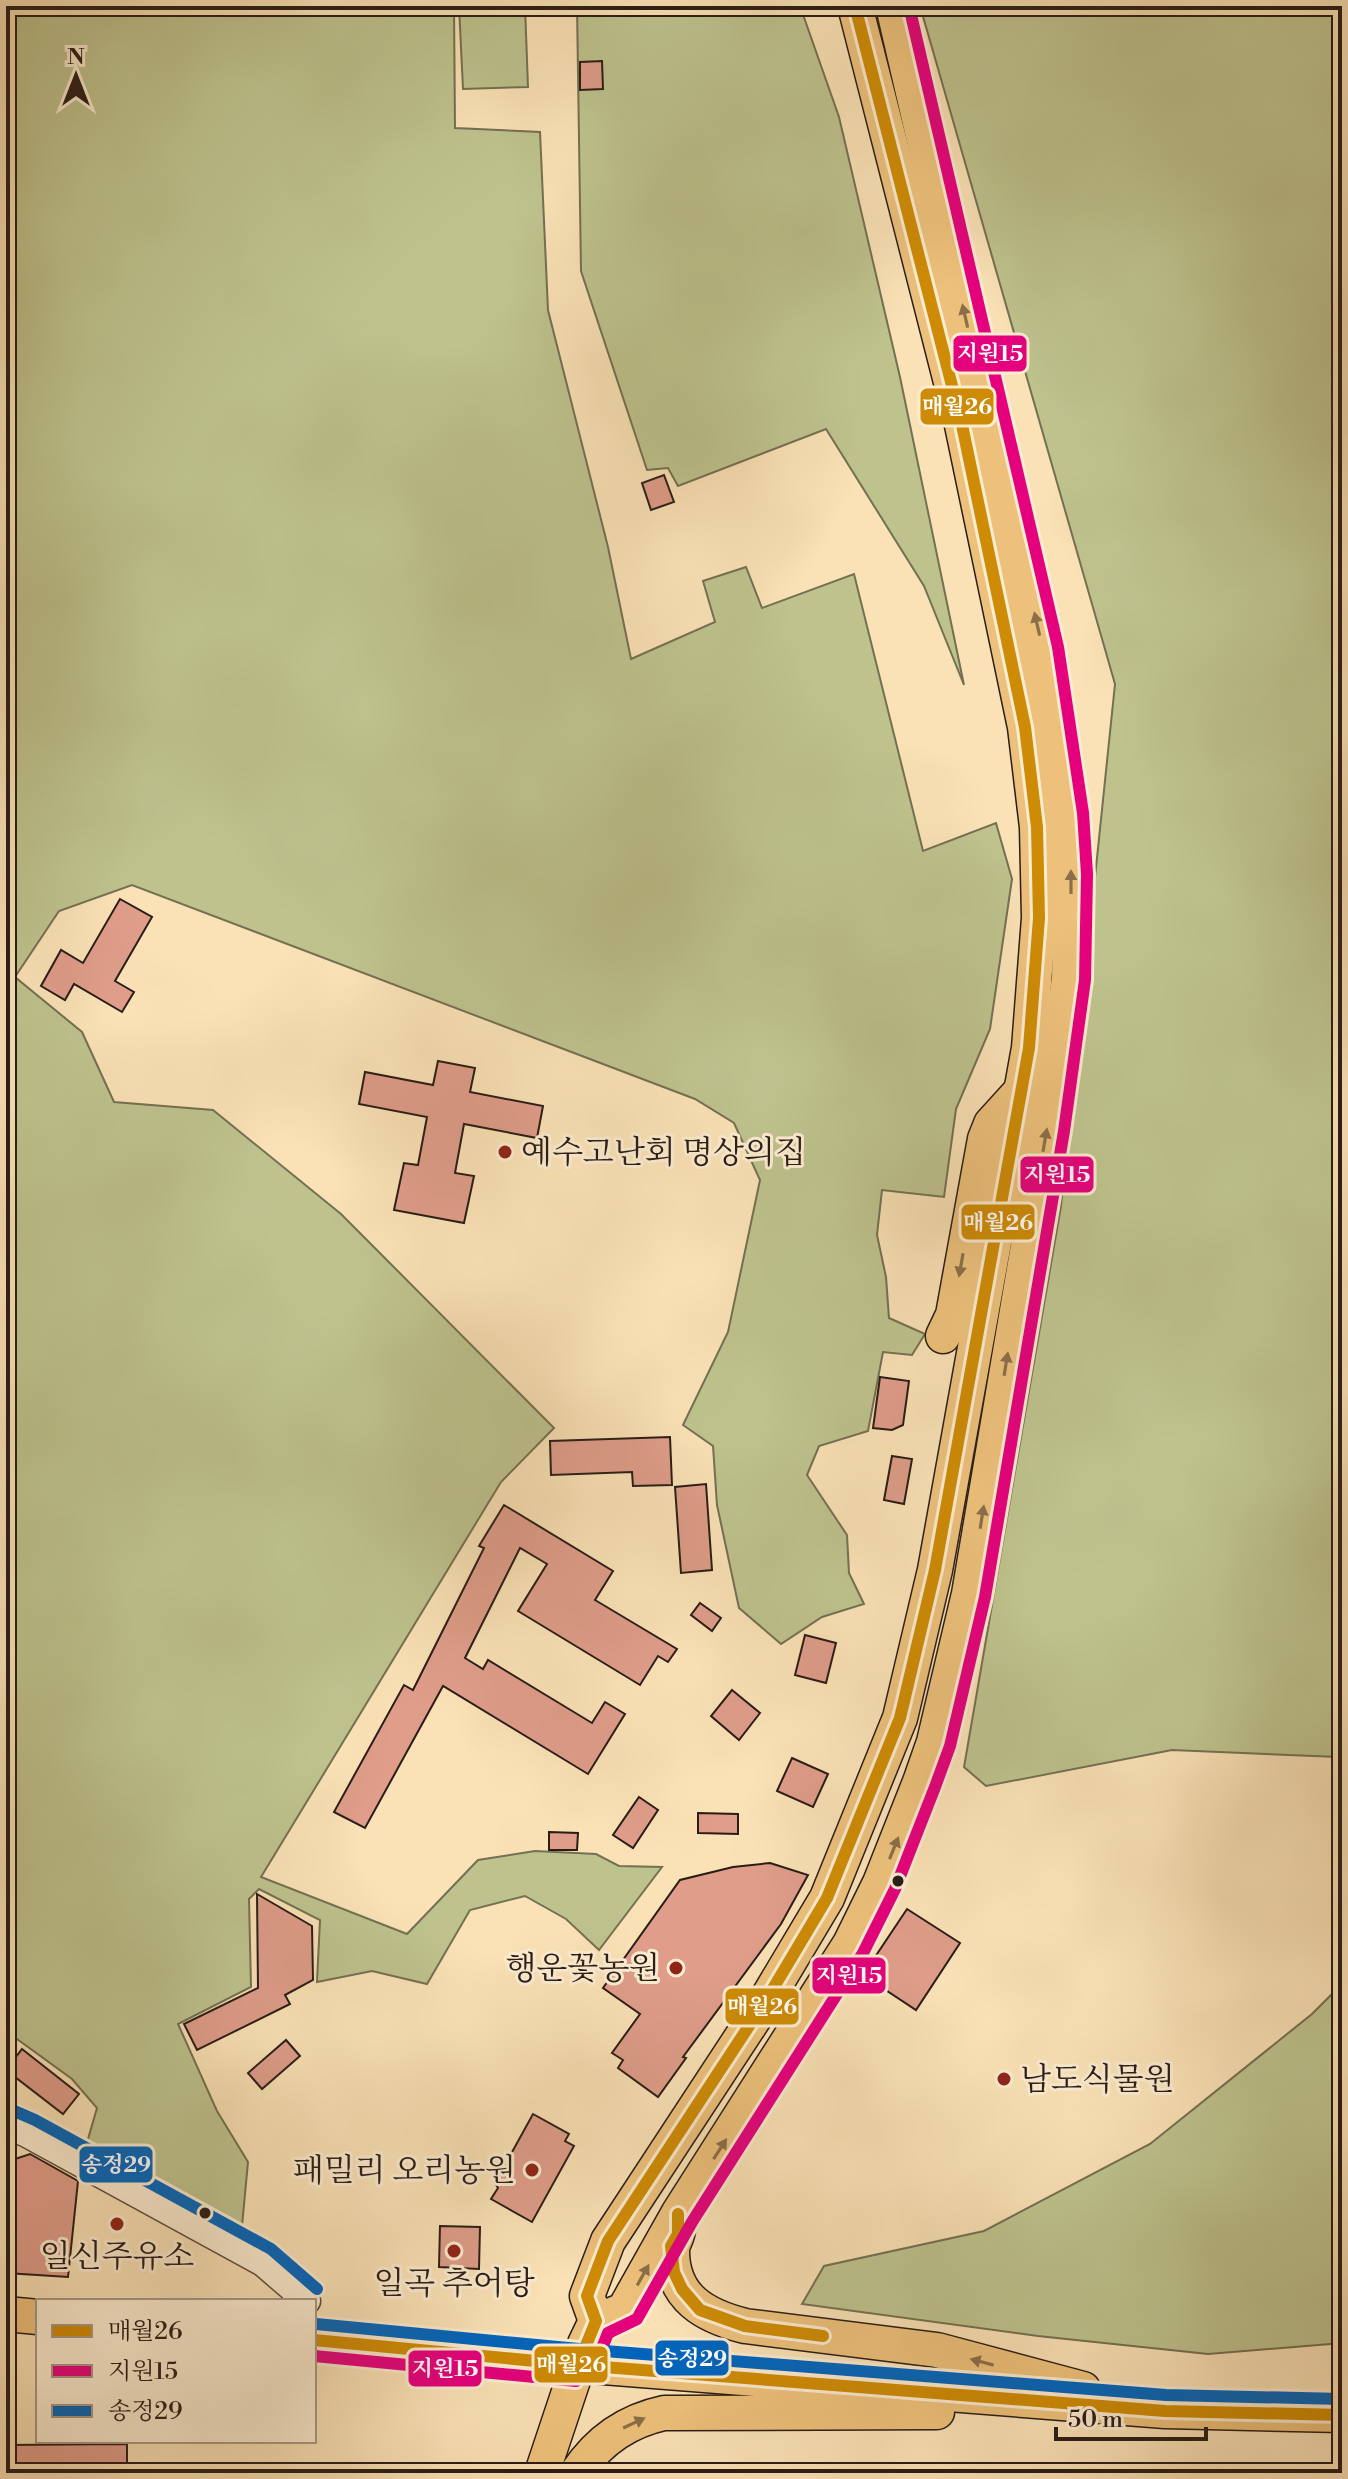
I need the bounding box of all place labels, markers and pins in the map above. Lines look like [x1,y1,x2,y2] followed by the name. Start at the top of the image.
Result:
[521,1133,806,1173] place label: 예수고난회 명상의집
[496,1143,514,1161] marker: 예수고난회 명상의집
[890,1873,906,1889] unlabelled marker
[505,1949,660,1989] place label: 행운꽃농원
[667,1959,685,1977] marker: 행운꽃농원
[1020,2060,1175,2100] place label: 남도식물원
[995,2070,1013,2088] marker: 남도식물원
[293,2151,516,2191] place label: 패밀리 오리농원
[523,2161,541,2179] marker: 패밀리 오리농원
[197,2205,213,2221] unlabelled marker
[108,2215,126,2233] marker: 일신주유소
[40,2237,194,2277] place label: 일신주유소
[445,2242,463,2260] marker: 일곡 추어탕
[373,2264,535,2304] place label: 일곡 추어탕

